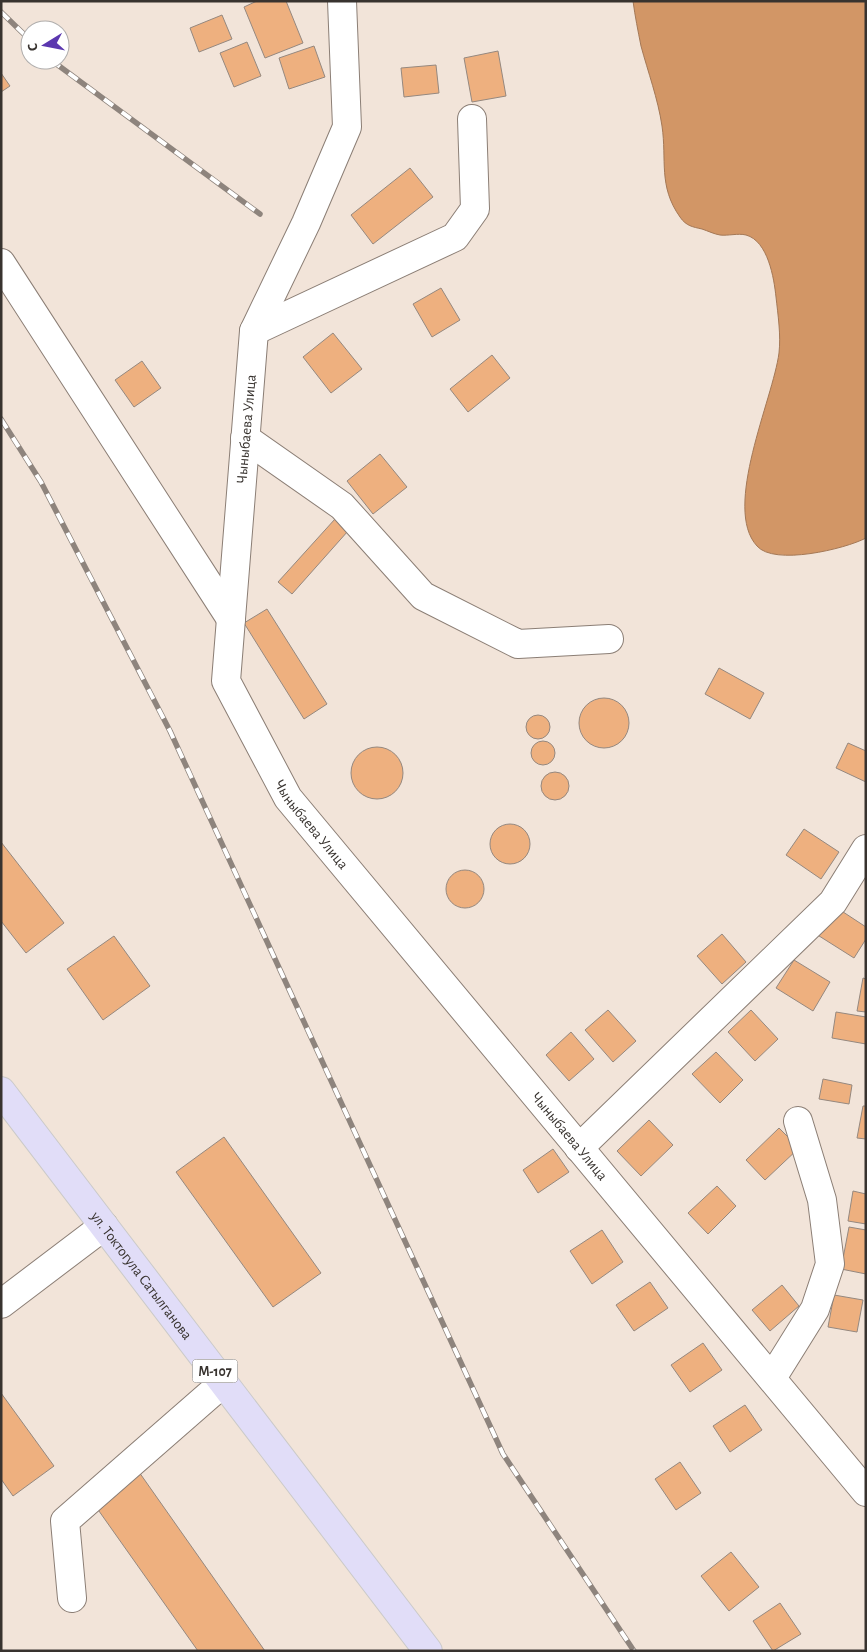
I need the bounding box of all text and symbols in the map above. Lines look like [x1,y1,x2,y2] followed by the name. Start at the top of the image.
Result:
[20,20,70,70] north arrow
[26,42,41,52] text: С
[234,374,259,484] street label: Чыныбаева Улица
[272,777,351,872] street label: Чыныбаева Улица
[528,1090,610,1184] street label: Чыныбаева Улица
[87,1208,195,1343] street label: ул. Токтогула Сатылганова
[192,1360,238,1382] road number: М-107

